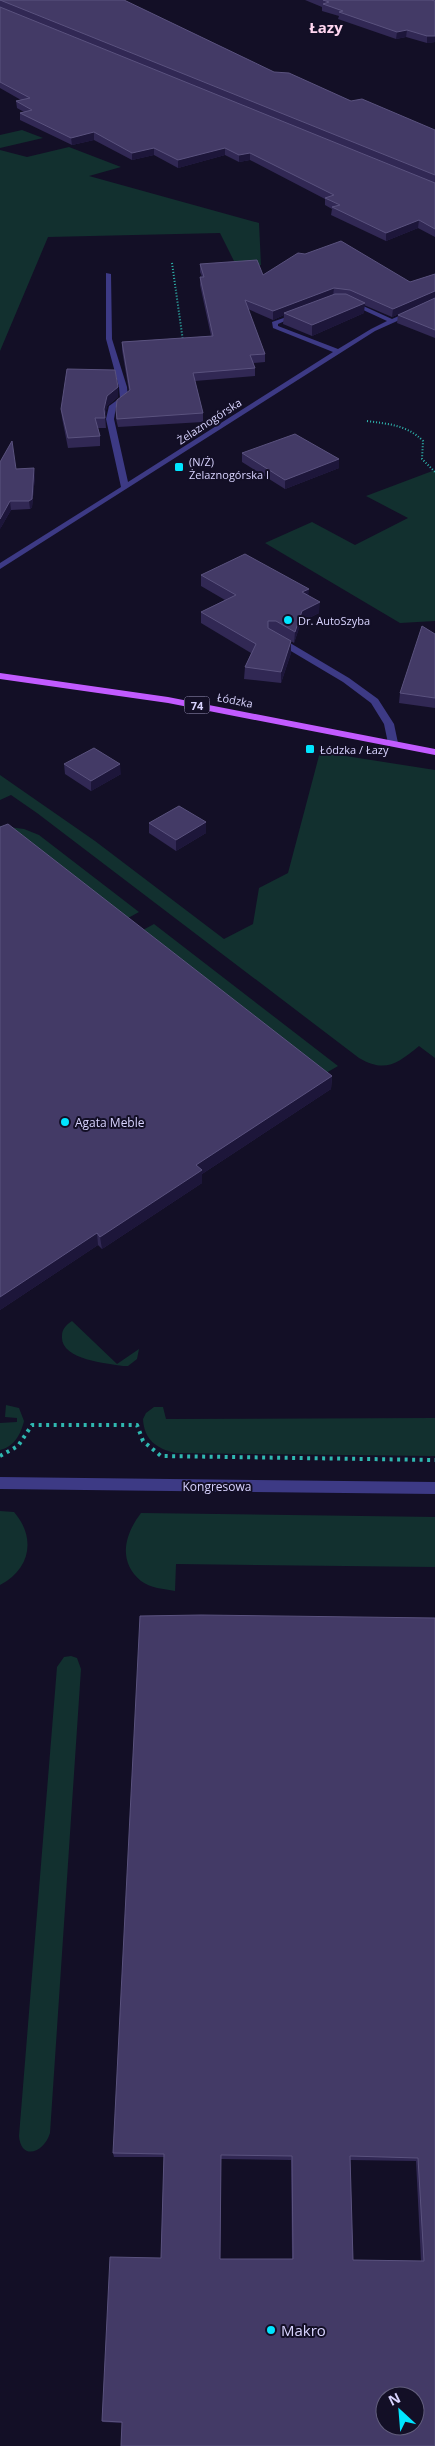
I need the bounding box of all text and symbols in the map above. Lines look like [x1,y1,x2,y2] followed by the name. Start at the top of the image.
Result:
[309,17,343,37] district label: Łazy
[174,395,244,447] street label: Żelaznogórska
[189,454,269,482] place label: (N/Ż) Żelaznogórska I
[173,461,185,473] marker: (N/Ż) Żelaznogórska I
[298,613,370,628] place label: Dr. AutoSzyba
[282,614,294,626] marker: Dr. AutoSzyba
[216,689,254,711] street label: Łódzka
[184,696,210,714] road number: 74
[320,742,389,757] place label: Łódzka / Łazy
[304,743,316,755] marker: Łódzka / Łazy
[75,1114,145,1131] place label: Agata Meble
[59,1116,71,1128] marker: Agata Meble
[183,1478,252,1495] street label: Kongresowa
[281,2320,326,2340] place label: Makro
[265,2324,277,2336] marker: Makro
[375,2386,425,2436] north arrow
[385,2388,403,2410] text: N

